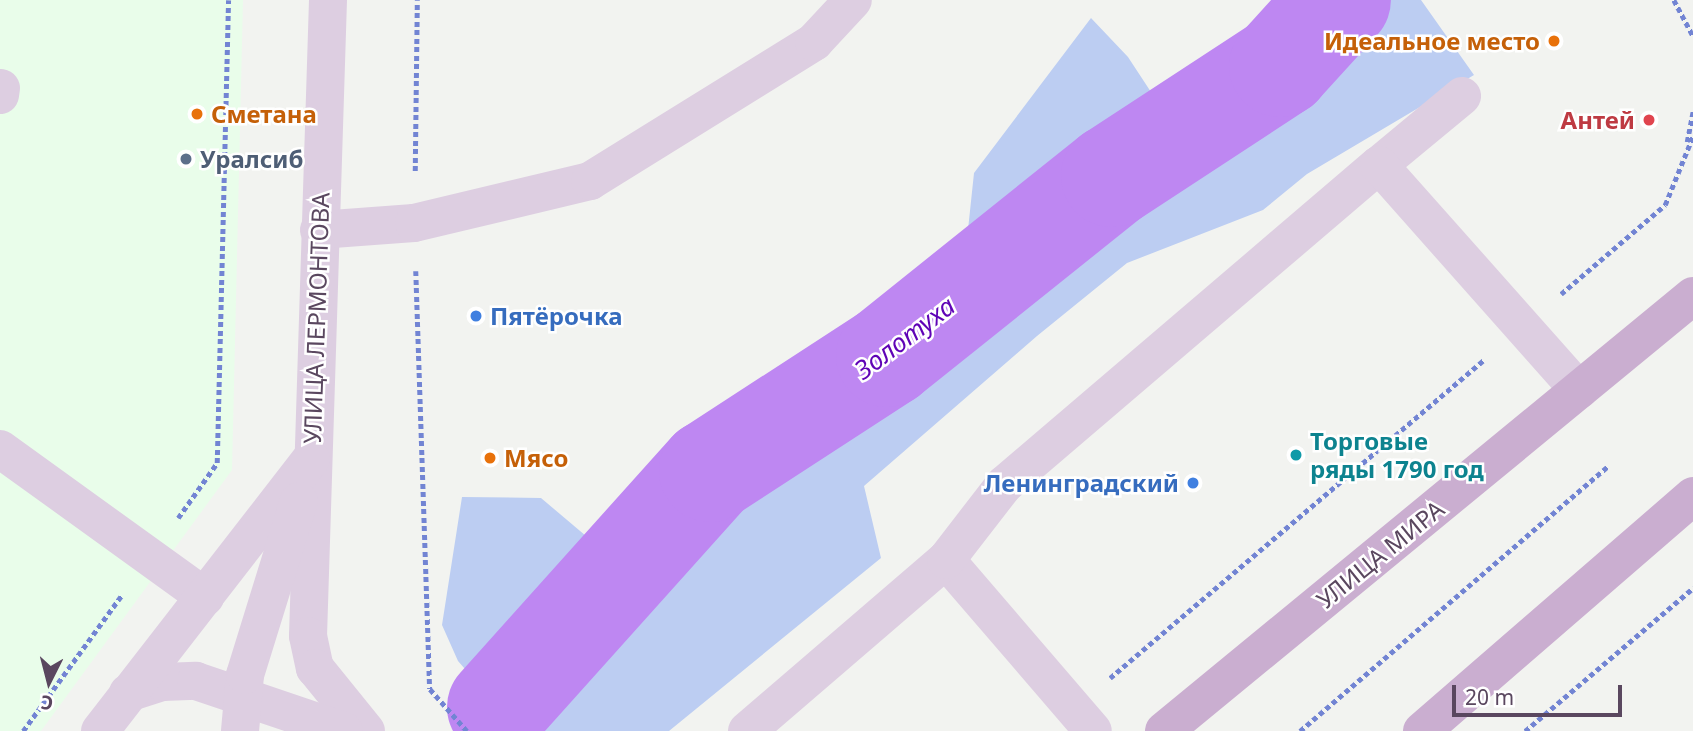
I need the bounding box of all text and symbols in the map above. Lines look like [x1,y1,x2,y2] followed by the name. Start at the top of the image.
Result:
[1324,27,1540,55] place label: Идеальное место
[1546,33,1562,49] marker: Идеальное место
[211,100,317,128] place label: Сметана
[189,106,205,122] marker: Сметана
[1561,106,1635,134] place label: Антей
[1641,112,1657,128] marker: Антей
[200,145,303,173] place label: Уралсиб
[178,151,194,167] marker: Уралсиб
[297,192,335,444] street label: УЛИЦА ЛЕРМОНТОВА
[849,290,961,386] water label: Золотуха
[490,302,623,330] place label: Пятёрочка
[468,308,484,324] marker: Пятёрочка
[1310,427,1484,483] place label: Торговые ряды 1790 год
[504,444,568,472] place label: Мясо
[1288,447,1304,463] marker: Торговые ряды 1790 год
[482,450,498,466] marker: Мясо
[984,469,1179,497] place label: Ленинградский
[1185,475,1201,491] marker: Ленинградский
[1311,494,1449,614] street label: УЛИЦА МИРА
[14,647,84,717] north arrow
[1455,672,1625,716] scale bar
[1465,683,1514,711] text: 20 m
[39,689,54,716] text: С

